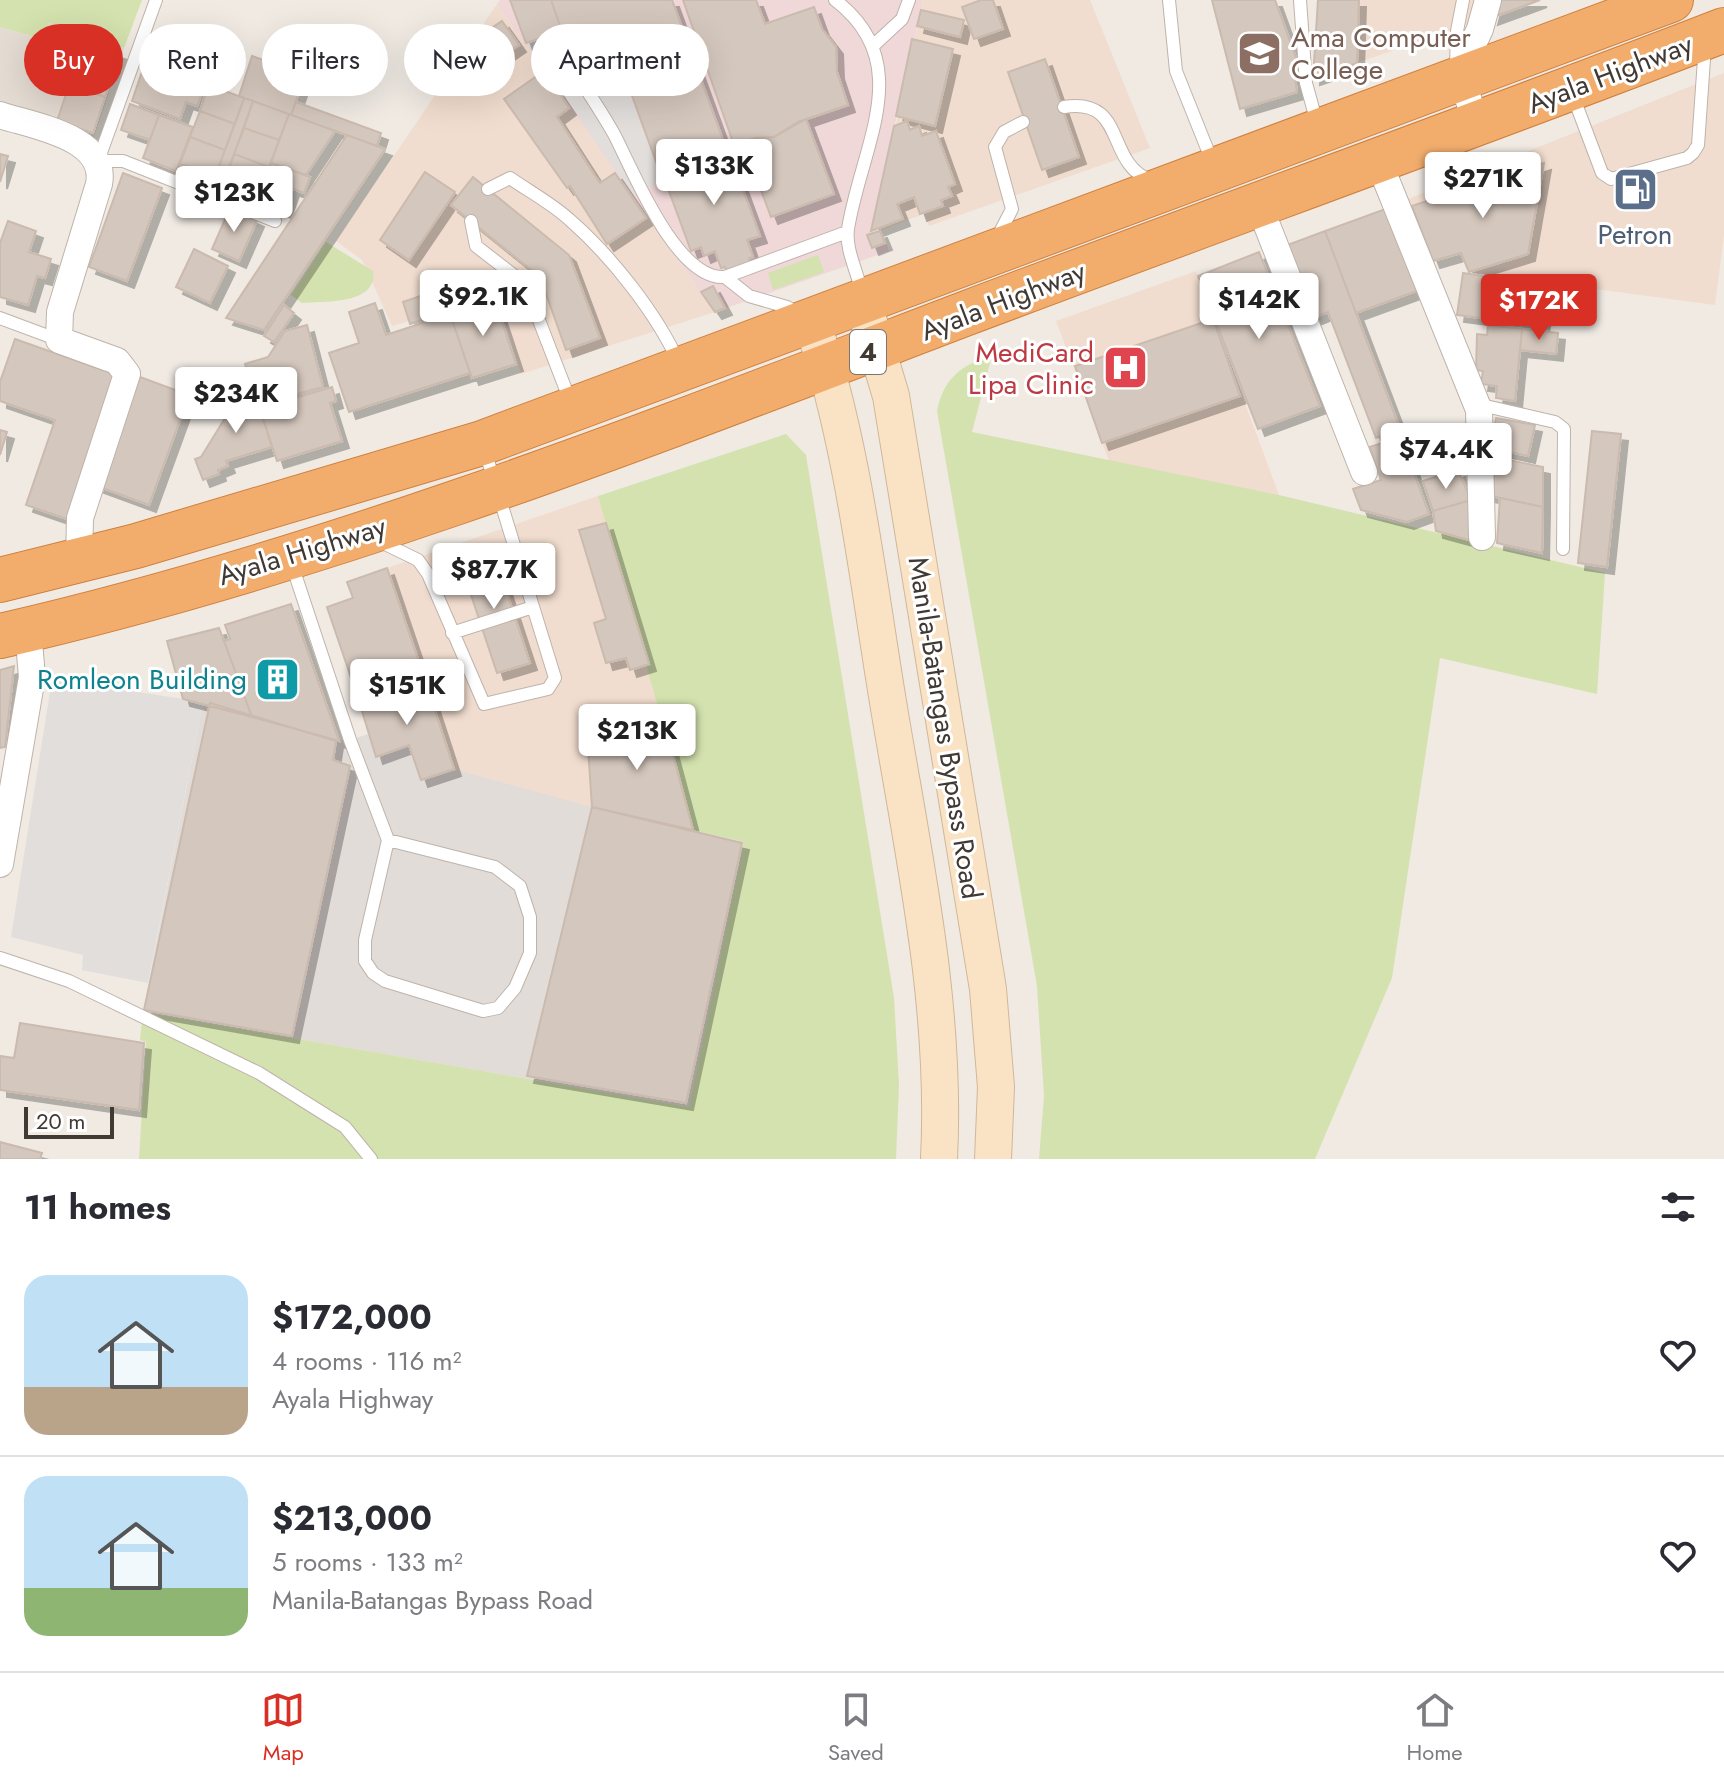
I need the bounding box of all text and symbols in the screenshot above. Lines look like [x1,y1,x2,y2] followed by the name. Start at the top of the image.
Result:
[1291,17,1471,90] place label: Ama Computer College
[1522,23,1699,124] street label: Ayala Highway
[24,24,123,96] chip: Buy
[139,24,246,96] chip: Rent
[262,24,388,96] chip: Filters
[404,24,515,96] chip: New
[531,24,709,96] chip: Apartment
[1236,29,1284,77] school or university icon: Ama Computer College
[658,139,770,207] pin: $133K
[674,146,754,184] text: $133K
[1427,152,1539,220] pin: $271K
[1443,159,1523,197] text: $271K
[1611,165,1659,213] fuel station icon: Petron
[178,166,290,234] pin: $123K
[194,173,274,211] text: $123K
[1598,214,1672,255] place label: Petron
[915,250,1092,351] street label: Ayala Highway
[418,270,548,338] pin: $92.1K
[1203,273,1315,341] pin: $142K
[1483,274,1595,342] pin: $172K
[438,277,528,315] text: $92.1K
[1218,280,1300,318] text: $142K
[1499,281,1579,319] text: $172K
[850,330,886,374] road number: 4
[968,332,1094,405] place label: MediCard Lipa Clinic
[1101,344,1149,392] hospital icon: MediCard Lipa Clinic
[180,367,292,435] pin: $234K
[193,374,279,412] text: $234K
[1381,423,1511,491] pin: $74.4K
[1399,430,1493,468] text: $74.4K
[213,506,392,596] street label: Ayala Highway
[429,543,559,611] pin: $87.7K
[450,550,538,588] text: $87.7K
[898,554,992,902] street label: Manila-Batangas Bypass Road
[254,655,302,703] building icon: Romleon Building
[37,659,247,700] place label: Romleon Building
[351,659,463,727] pin: $151K
[368,666,446,704] text: $151K
[581,704,693,772] pin: $213K
[597,711,677,749] text: $213K
[24,1103,114,1139] scale bar
[36,1105,85,1137] text: 20 m
[24,1183,171,1232] text: 11 homes
[1656,1185,1700,1229] icon: filters
[272,1293,432,1342] text: $172,000
[88,1307,184,1403] icon: home
[1656,1333,1700,1377] icon: heart
[272,1342,462,1380] text: 4 rooms · 116 m²
[272,1380,433,1418] text: Ayala Highway
[272,1494,432,1543] text: $213,000
[88,1508,184,1604] icon: home
[1656,1534,1700,1578] icon: heart
[272,1543,463,1581] text: 5 rooms · 133 m²
[272,1581,593,1619] text: Manila-Batangas Bypass Road
[261,1688,305,1768] tab: Map
[828,1688,884,1768] tab: Saved
[1406,1688,1463,1768] tab: Home

